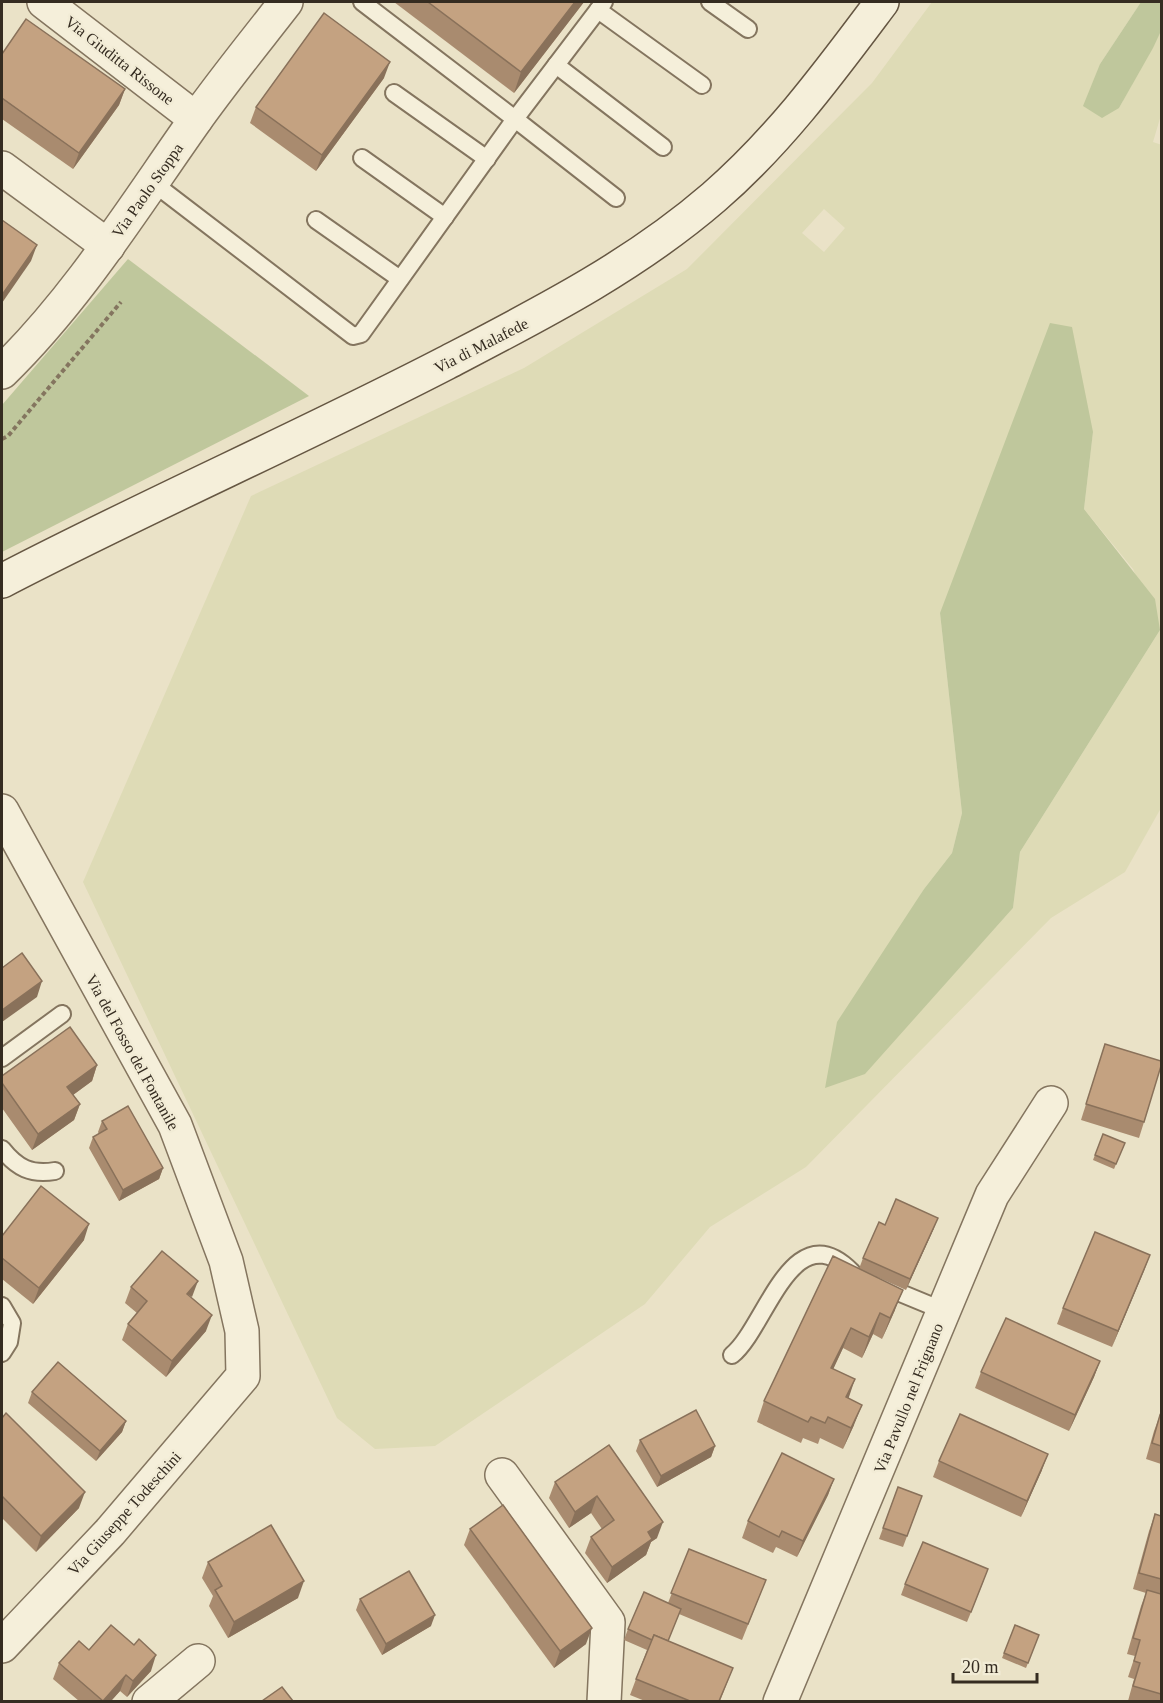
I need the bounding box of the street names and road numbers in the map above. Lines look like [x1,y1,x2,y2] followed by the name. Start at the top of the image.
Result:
[62,13,177,108] street label: Via Giuditta Rissone
[109,140,187,241] street label: Via Paolo Stoppa
[431,314,531,376] street label: Via di Malafede
[83,972,182,1133] street label: Via del Fosso del Fontanile
[871,1321,947,1476] street label: Via Pavullo nel Frignano
[64,1448,185,1579] street label: Via Giuseppe Todeschini

